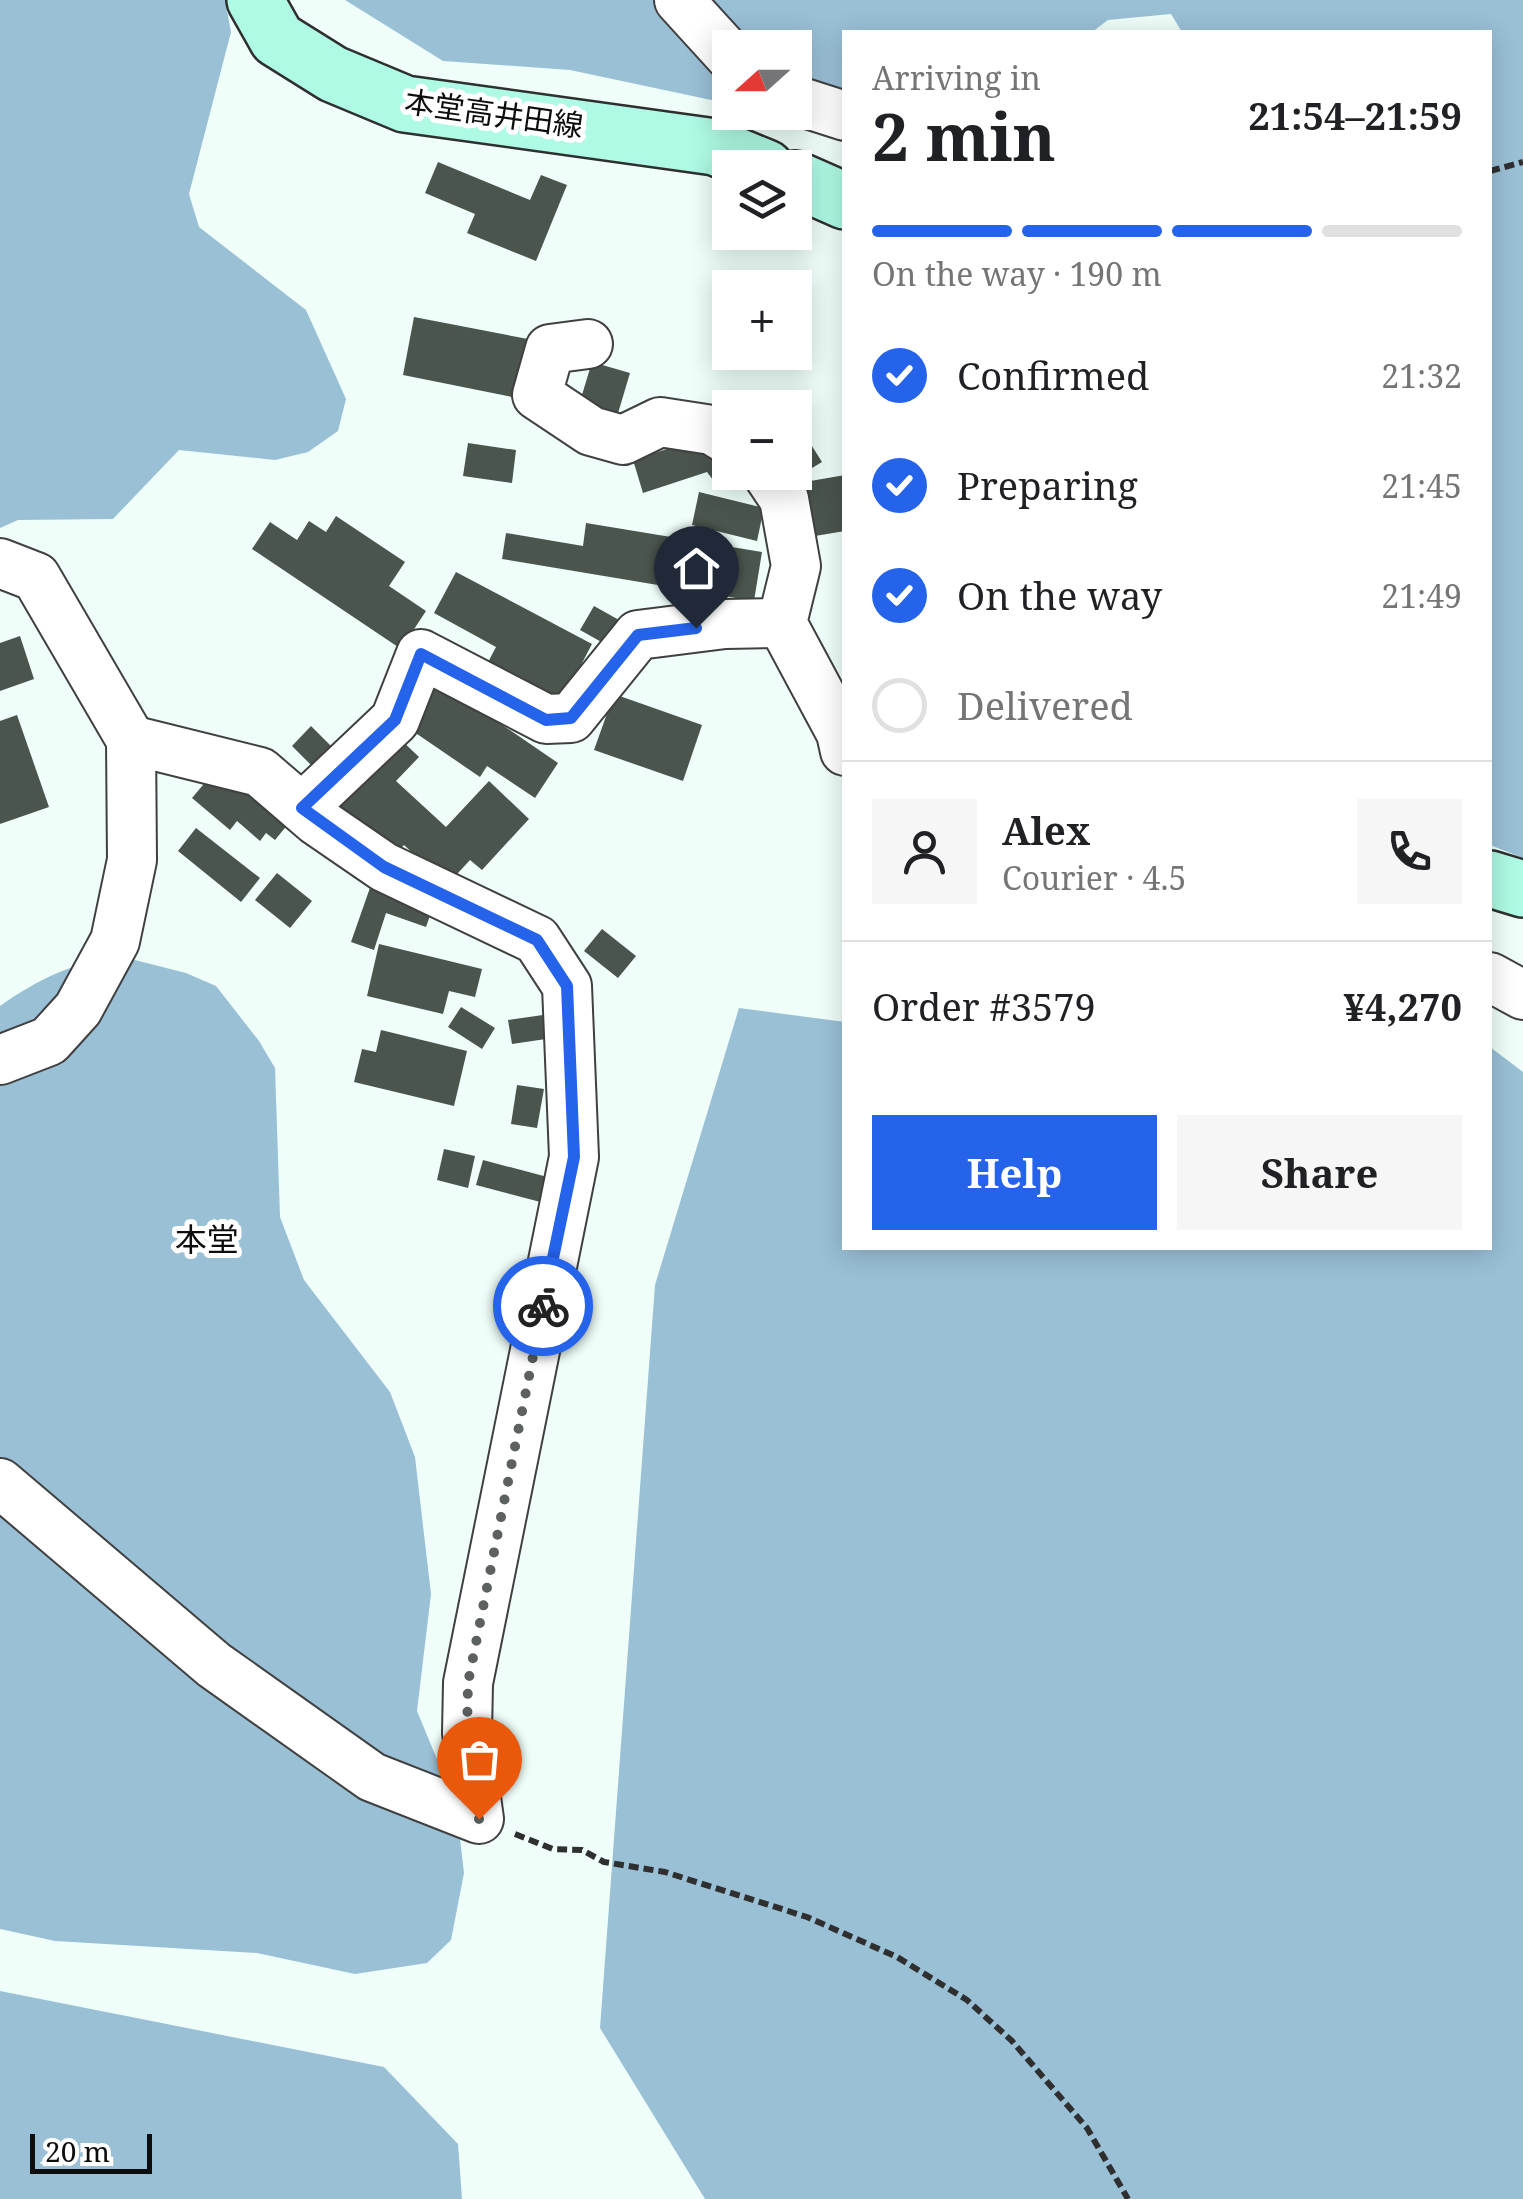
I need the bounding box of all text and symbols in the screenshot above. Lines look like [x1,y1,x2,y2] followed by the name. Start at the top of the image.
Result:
[712,30,812,130] north arrow
[712,30,812,490] map controls
[872,56,1041,99] text: Arriving in
[402,80,586,146] street label: 本堂高井田線
[1248,89,1462,141] text: 21:54–21:59
[872,92,1056,180] text: 2 min
[712,150,812,250] button: layers
[872,252,1162,295] text: On the way · 190 m
[712,270,812,370] button: +
[872,348,927,403] icon: check
[957,349,1149,401] text: Confirmed
[1381,354,1462,397] text: 21:32
[712,390,812,490] button: −
[872,458,927,513] icon: check
[957,459,1138,511] text: Preparing
[1381,464,1462,507] text: 21:45
[654,526,739,629] pin
[669,541,724,596] icon: home
[872,568,927,623] icon: check
[957,569,1162,621] text: On the way
[1381,574,1462,617] text: 21:49
[957,679,1133,731] text: Delivered
[872,799,977,904] button: person
[1357,799,1462,904] button: phone
[1002,804,1090,856] text: Alex
[1002,856,1186,899] text: Courier · 4.5
[872,980,1096,1032] text: Order #3579
[1343,980,1462,1032] text: ¥4,270
[872,1115,1157,1230] button: Help
[1177,1115,1462,1230] button: Share
[175,1217,239,1260] district label: 本堂
[493,1256,593,1356] courier
[516,1279,571,1334] icon: bike
[437,1717,522,1820] pin
[452,1732,507,1787] icon: bag
[30,2129,152,2174] scale bar
[45,2132,110,2170] text: 20 m

